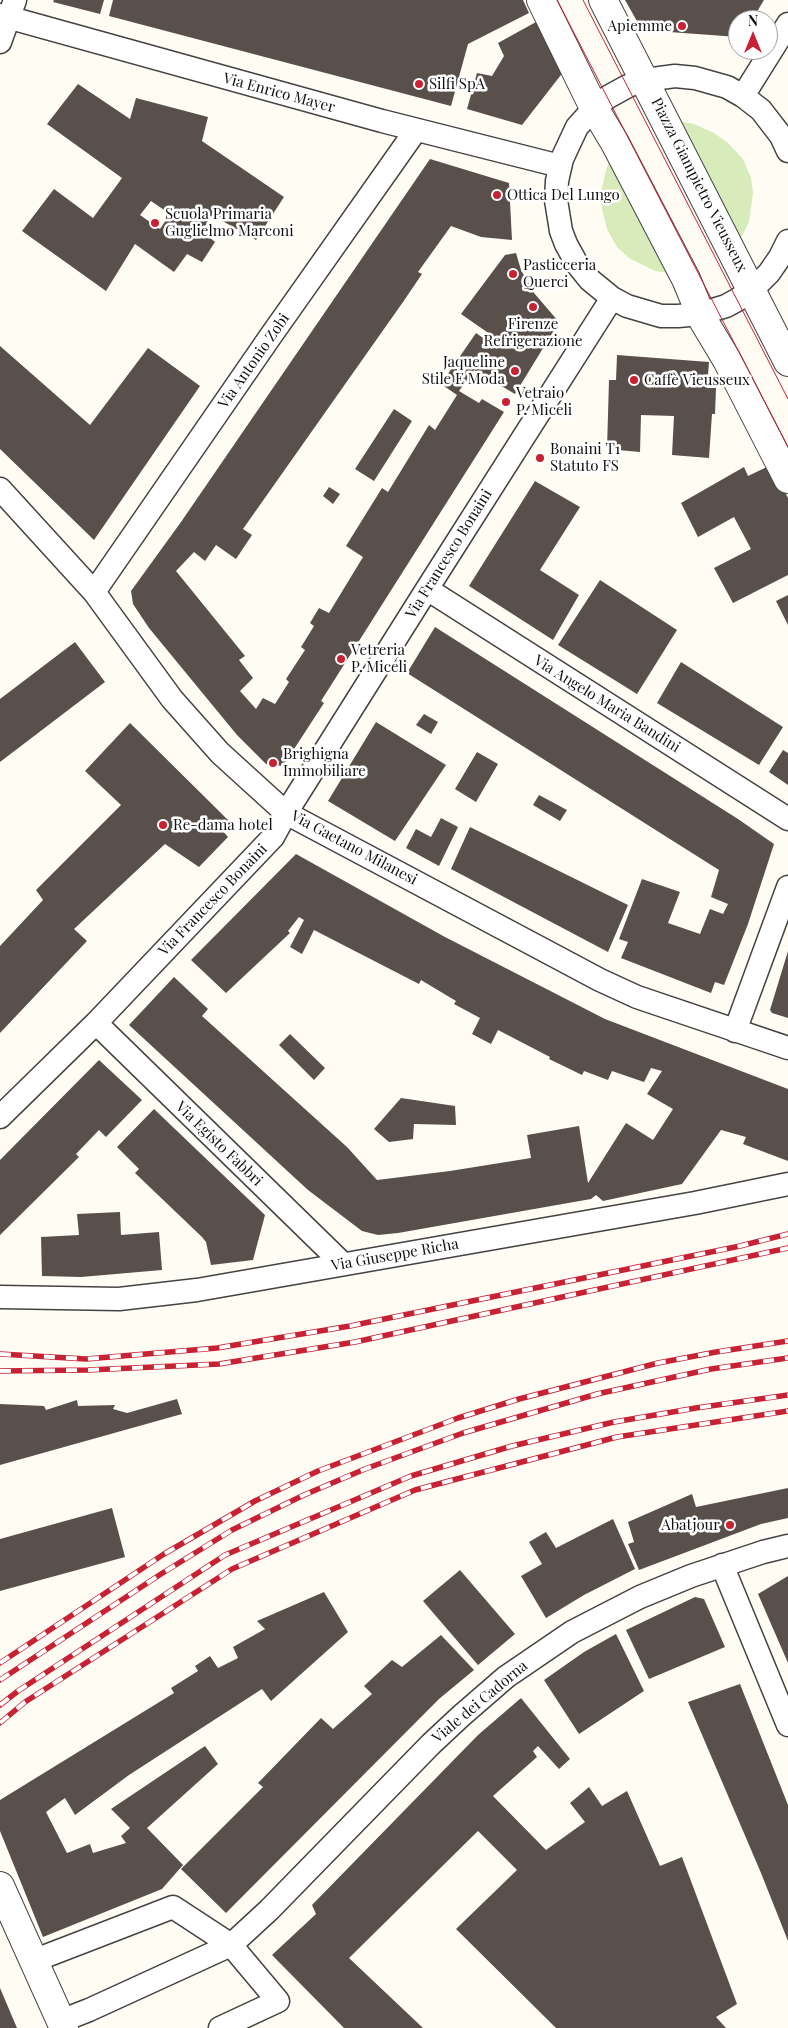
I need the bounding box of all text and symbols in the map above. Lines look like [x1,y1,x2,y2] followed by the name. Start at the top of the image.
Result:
[728,10,778,60] north arrow
[748,11,758,30] text: N
[608,17,672,35] place label: Apiemme
[676,20,688,32] marker: Apiemme
[221,69,337,117] street label: Via Enrico Mayer
[429,75,485,93] place label: Silfi SpA
[413,78,425,90] marker: Silfi SpA
[647,95,751,275] street label: Piazza Giampietro Vieusseux
[507,186,620,204] place label: Ottica Del Lungo
[491,189,503,201] marker: Ottica Del Lungo
[165,205,294,240] place label: Scuola Primaria Guglielmo Marconi
[149,217,161,229] marker: Scuola Primaria Guglielmo Marconi
[523,256,596,291] place label: Pasticceria Querci
[507,268,519,280] marker: Pasticceria Querci
[527,301,539,313] marker: Firenze Refrigerazione
[215,310,293,412] street label: Via Antonio Zobi
[483,315,583,350] place label: Firenze Refrigerazione
[422,353,505,388] place label: Jaqueline Stile E Moda
[509,365,521,377] marker: Jaqueline Stile E Moda
[644,371,750,389] place label: Caffè Vieusseux
[628,374,640,386] marker: Caffè Vieusseux
[516,384,572,419] place label: Vetraio P. Miceli
[500,396,512,408] marker: Vetraio P. Miceli
[550,440,620,475] place label: Bonaini T1 Statuto FS
[534,452,546,464] marker: Bonaini T1 Statuto FS
[402,486,496,622] street label: Via Francesco Bonaini
[351,641,407,676] place label: Vetreria P. Miceli
[530,652,684,756] street label: Via Angelo Maria Bandini
[335,653,347,665] marker: Vetreria P. Miceli
[283,745,366,780] place label: Brighigna Immobiliare
[267,757,279,769] marker: Brighigna Immobiliare
[288,807,420,889] street label: Via Gaetano Milanesi
[173,816,273,834] place label: Re-dama hotel
[157,819,169,831] marker: Re-dama hotel
[155,840,271,960] street label: Via Francesco Bonaini
[172,1098,266,1190] street label: Via Egisto Fabbri
[330,1235,460,1275] street label: Via Giuseppe Richa
[661,1516,720,1534] place label: Abatjour
[724,1519,736,1531] marker: Abatjour
[429,1657,531,1747] street label: Viale dei Cadorna

